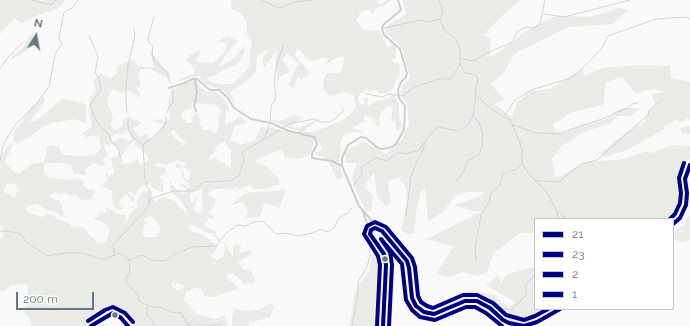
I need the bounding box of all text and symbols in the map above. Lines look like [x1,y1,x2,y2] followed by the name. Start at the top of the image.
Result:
[16,16,56,56] north arrow
[33,17,44,31] text: N
[534,218,674,310] legend
[572,227,583,241] text: 21
[572,247,585,261] text: 23
[380,254,390,264] unlabelled marker
[572,267,578,281] text: 2
[18,284,96,310] scale bar
[572,287,577,301] text: 1
[23,292,58,306] text: 200 m
[110,310,120,320] unlabelled marker

